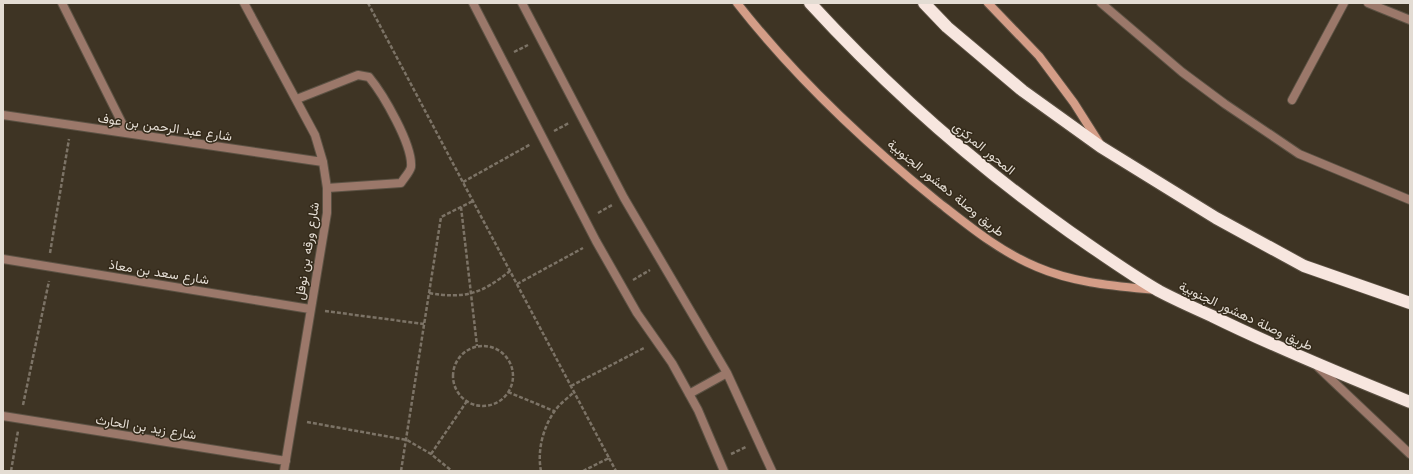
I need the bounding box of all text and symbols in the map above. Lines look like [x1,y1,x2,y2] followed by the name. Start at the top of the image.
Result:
[97,110,233,146] street label: شارع عبد الرحمن بن عوف
[949,118,1018,178] street label: المحور المركزى
[884,136,1007,241] street label: طريق وصلة دهشور الجنوبية
[292,201,324,301] street label: شارع ورقه بن نوفل
[108,257,210,289] street label: شارع سعد بن معاذ
[1176,278,1315,355] street label: طريق وصلة دهشور الجنوبية
[94,412,197,444] street label: شارع زيد بن الحارث

